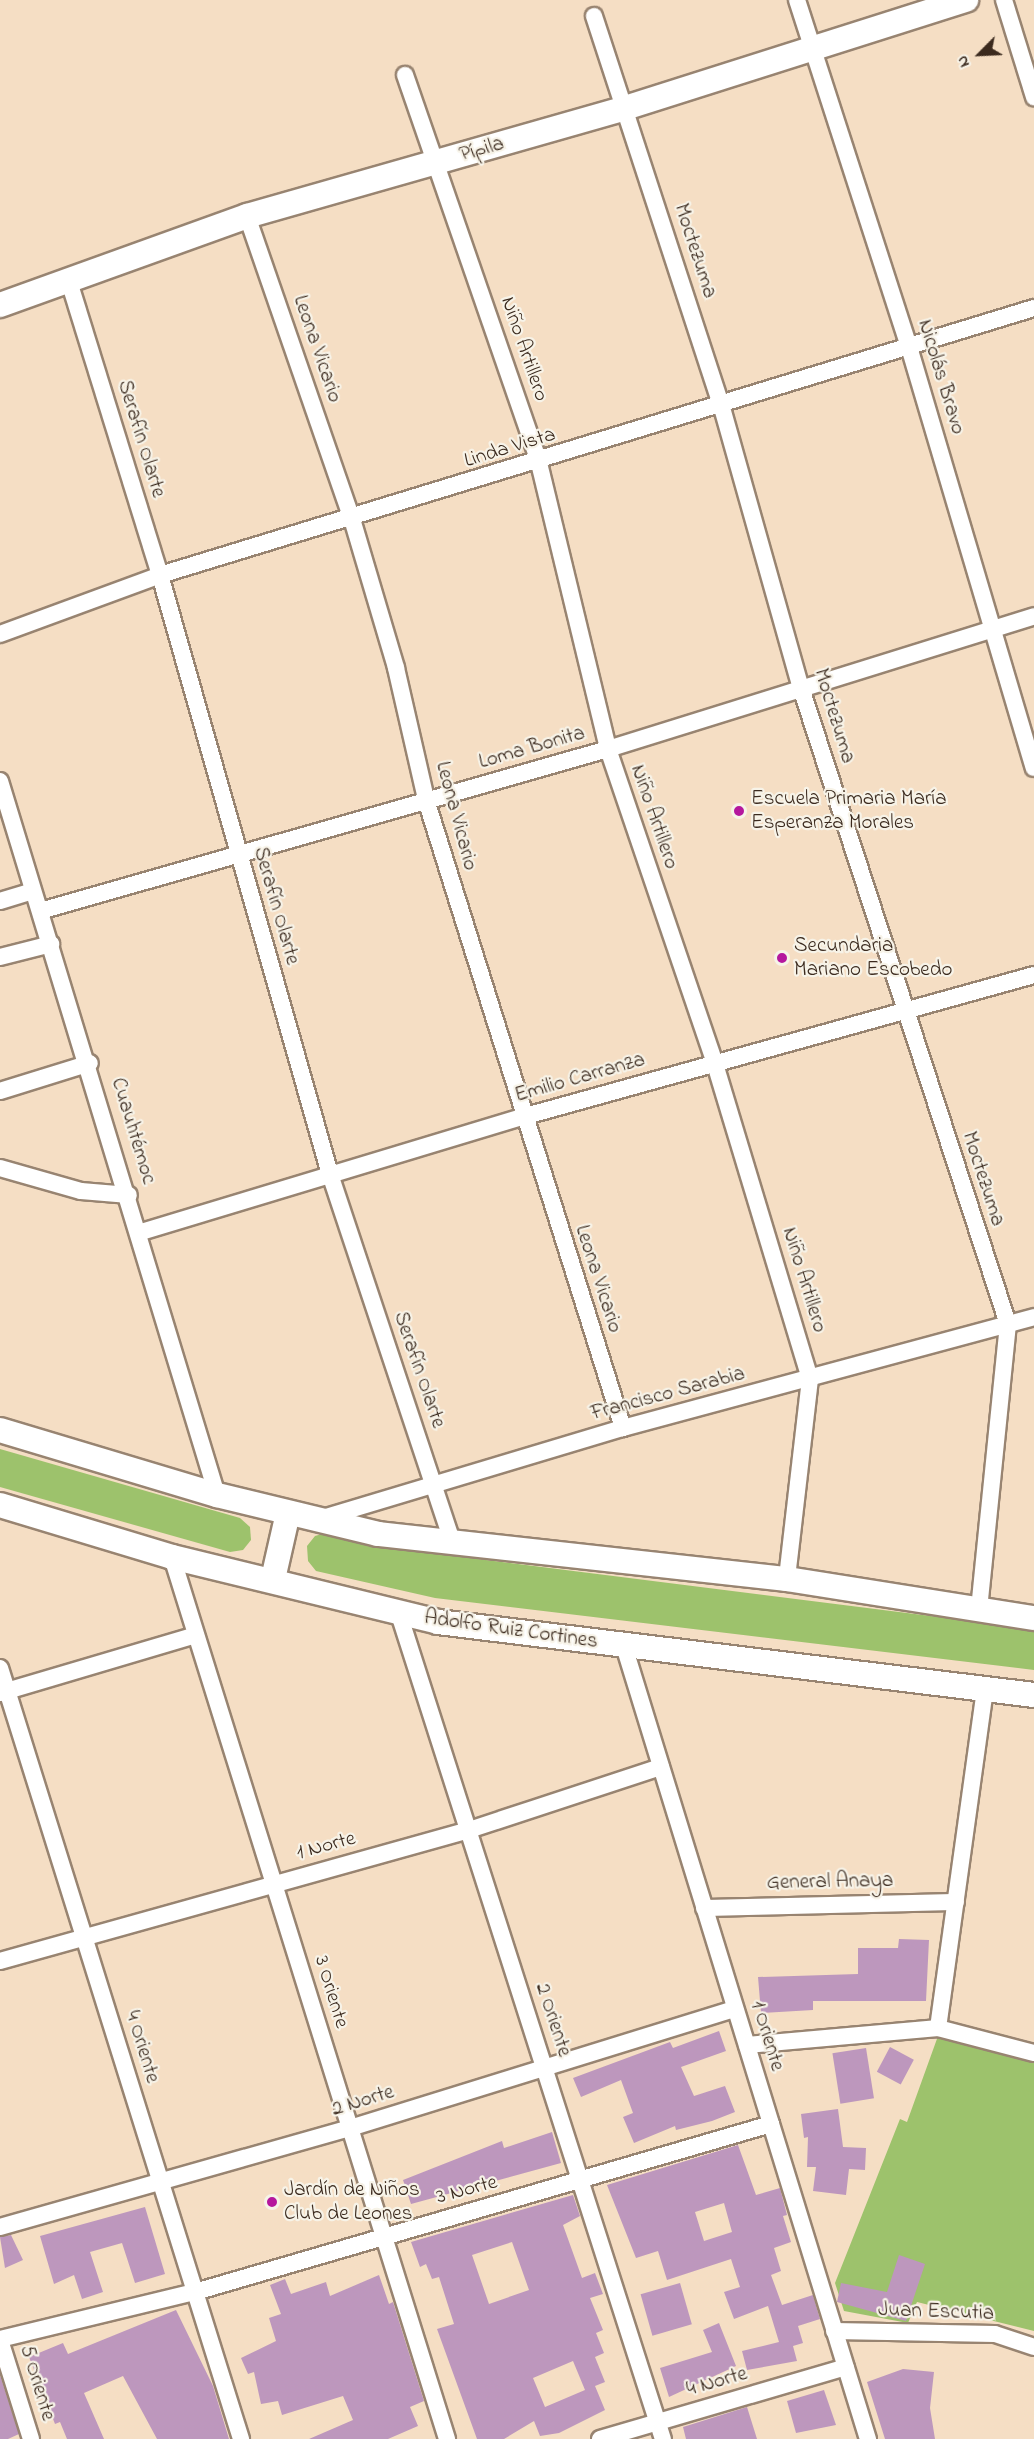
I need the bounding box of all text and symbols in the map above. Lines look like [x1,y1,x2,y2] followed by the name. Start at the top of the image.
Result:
[950,24,1010,84] north arrow
[950,52,977,71] text: N
[457,131,507,169] street label: Pípila
[668,201,722,301] street label: Moctezuma
[287,292,347,406] street label: Leona Vicario
[494,294,554,404] street label: Niño Artillero
[912,317,970,437] street label: Nicolás Bravo
[111,377,171,501] street label: Serafín Olarte
[461,422,559,474] street label: Linda Vista
[808,666,860,766] street label: Moctezuma
[476,721,588,775] street label: Loma Bonita
[429,759,483,873] street label: Leona Vicario
[624,762,684,872] street label: Niño Artillero
[751,786,947,836] place label: Escuela Primaria María Esperanza Morales
[732,804,746,818] marker: Escuela Primaria María Esperanza Morales
[247,844,305,968] street label: Serafín Olarte
[794,933,952,983] place label: Secundaria Mariano Escobedo
[775,951,789,965] marker: Secundaria Mariano Escobedo
[512,1047,648,1109] street label: Emilio Carranza
[105,1075,161,1187] street label: Cuauhtémoc
[956,1129,1010,1229] street label: Moctezuma
[569,1222,627,1336] street label: Leona Vicario
[776,1224,832,1336] street label: Niño Artillero
[387,1308,451,1432] street label: Serafín Olarte
[588,1361,748,1427] street label: Francisco Sarabia
[423,1605,599,1655] street label: Adolfo Ruiz Cortines
[294,1826,358,1866] street label: 1 Norte
[766,1868,894,1896] street label: General Anaya
[308,1953,354,2031] street label: 3 Oriente
[529,1980,577,2060] street label: 2 Oriente
[744,1998,790,2074] street label: 1 Oriente
[119,2008,165,2086] street label: 4 Oriente
[329,2080,397,2122] street label: 2 Norte
[434,2170,500,2210] street label: 3 Norte
[284,2177,420,2227] place label: Jardín de Niños Club de Leones
[265,2195,279,2209] marker: Jardín de Niños Club de Leones
[878,2297,994,2327] street label: Juan Escutia
[14,2342,60,2424] street label: 5 Oriente
[684,2361,750,2403] street label: 4 Norte

